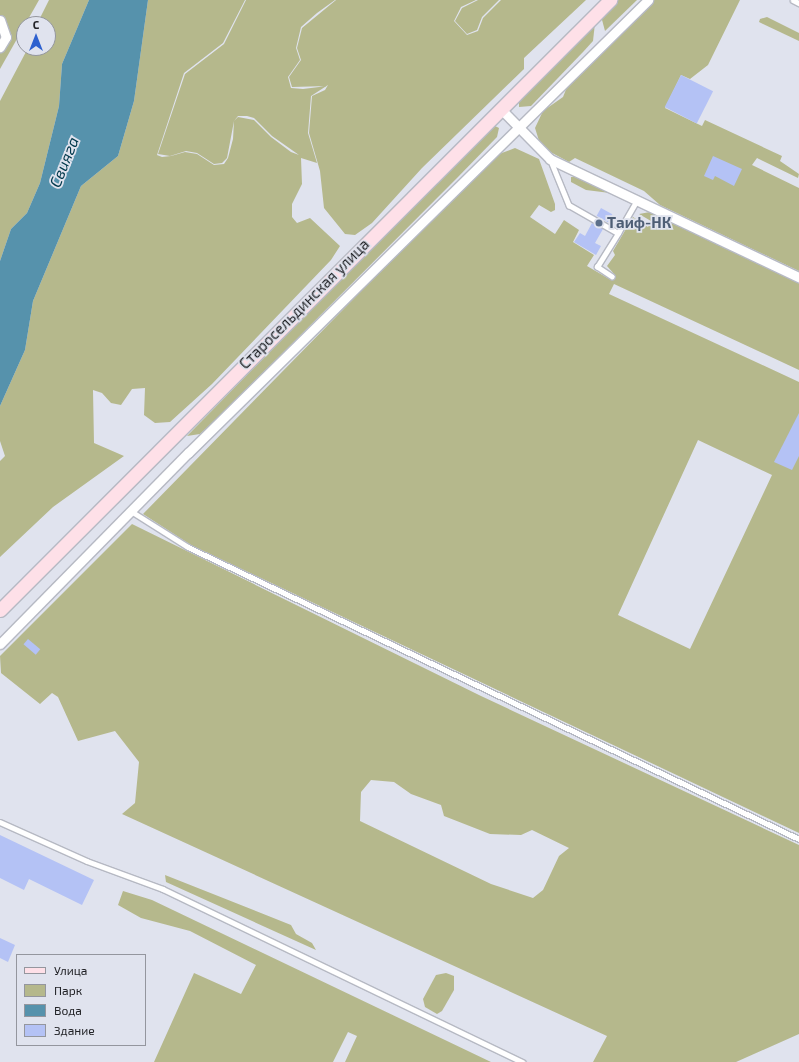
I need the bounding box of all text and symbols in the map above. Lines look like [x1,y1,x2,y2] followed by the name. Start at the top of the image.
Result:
[16,16,56,56] north arrow
[33,18,39,31] text: С
[45,134,83,190] water label: Свияга
[607,214,671,232] place label: Таиф-НК
[594,218,604,228] marker: Таиф-НК
[235,235,373,373] street label: Старосельдинская улица
[16,954,146,1046] legend
[54,963,87,977] text: Улица
[54,983,82,997] text: Парк
[54,1003,82,1017] text: Вода
[54,1023,95,1037] text: Здание

